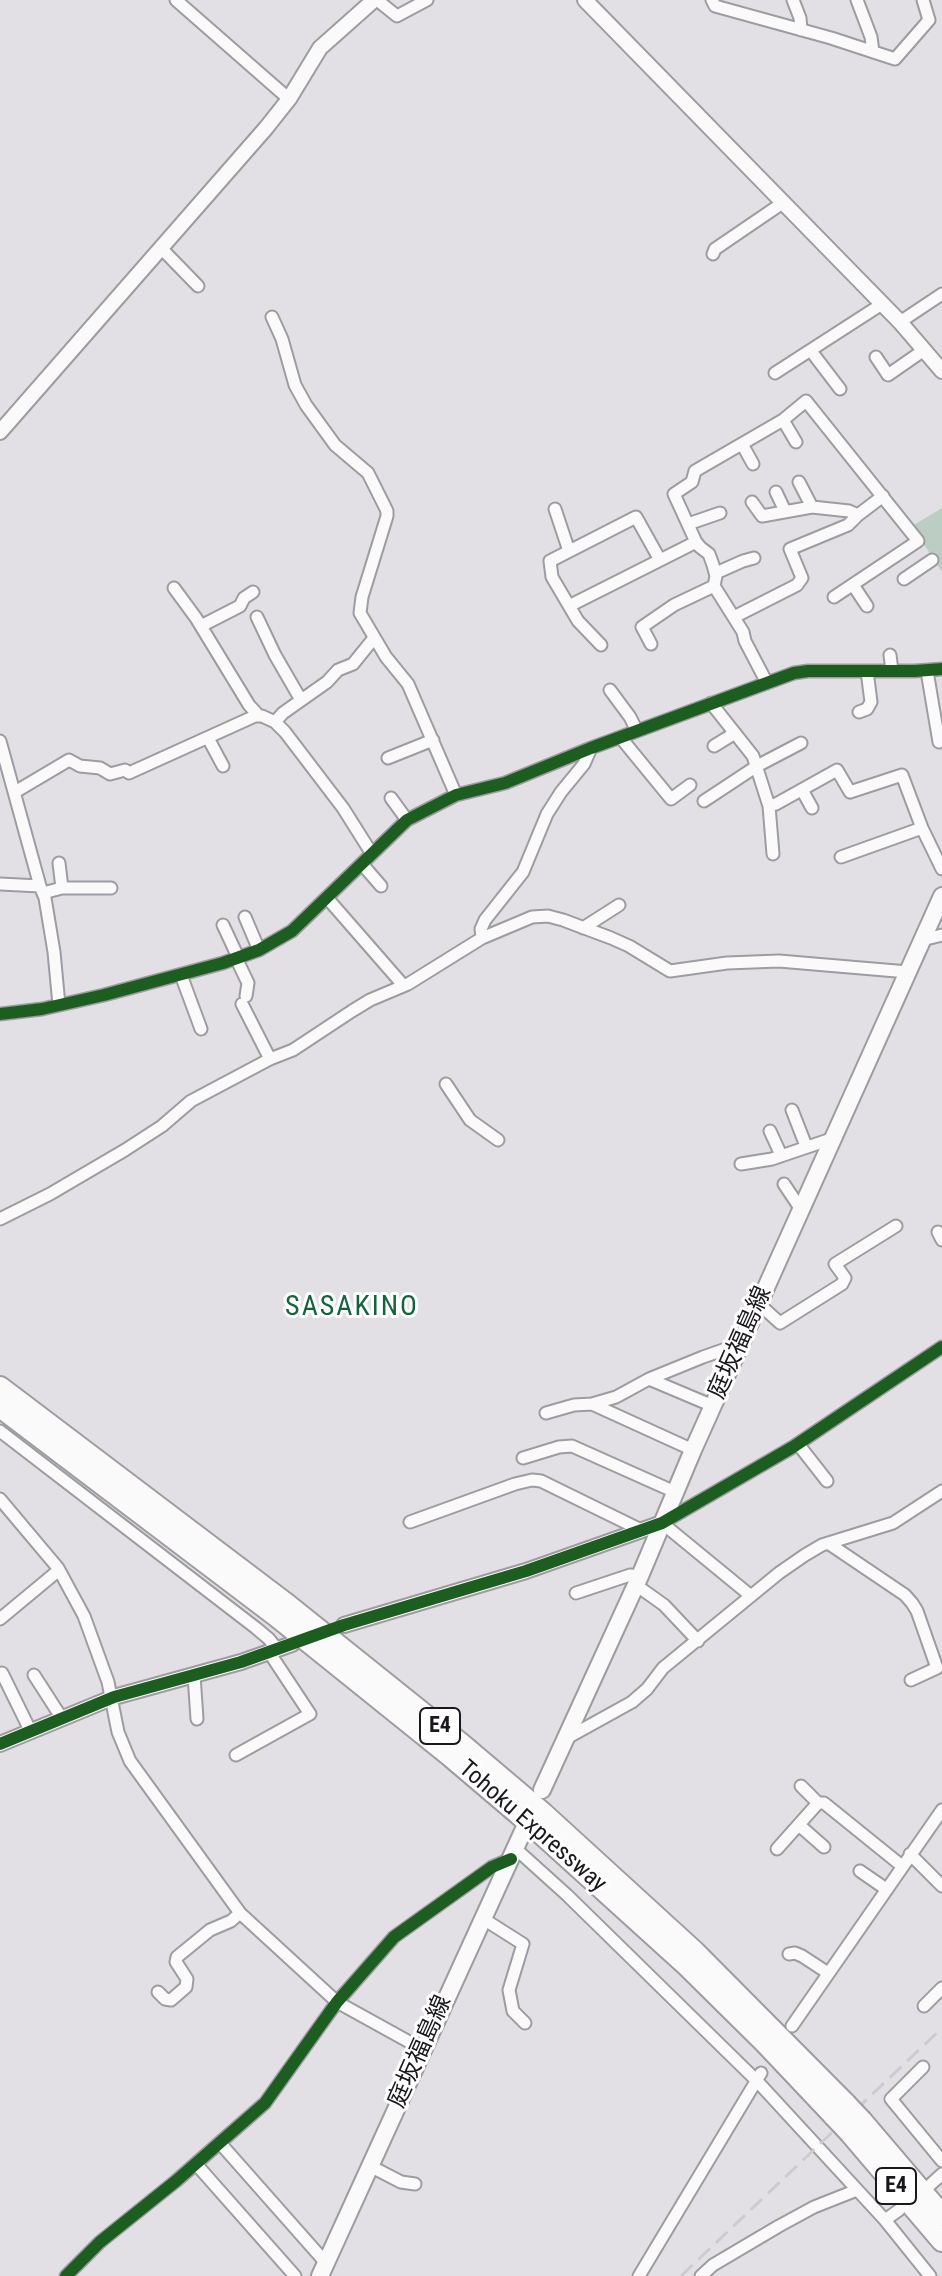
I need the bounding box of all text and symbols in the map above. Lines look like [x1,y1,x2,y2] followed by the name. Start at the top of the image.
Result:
[703,1282,779,1404] street label: 庭坂福島線
[285,1291,419,1325] district label: SASAKINO
[420,1708,460,1744] road number: E4
[452,1755,612,1899] street label: Tohoku Expressway
[383,1991,459,2113] street label: 庭坂福島線
[876,2168,916,2204] road number: E4

